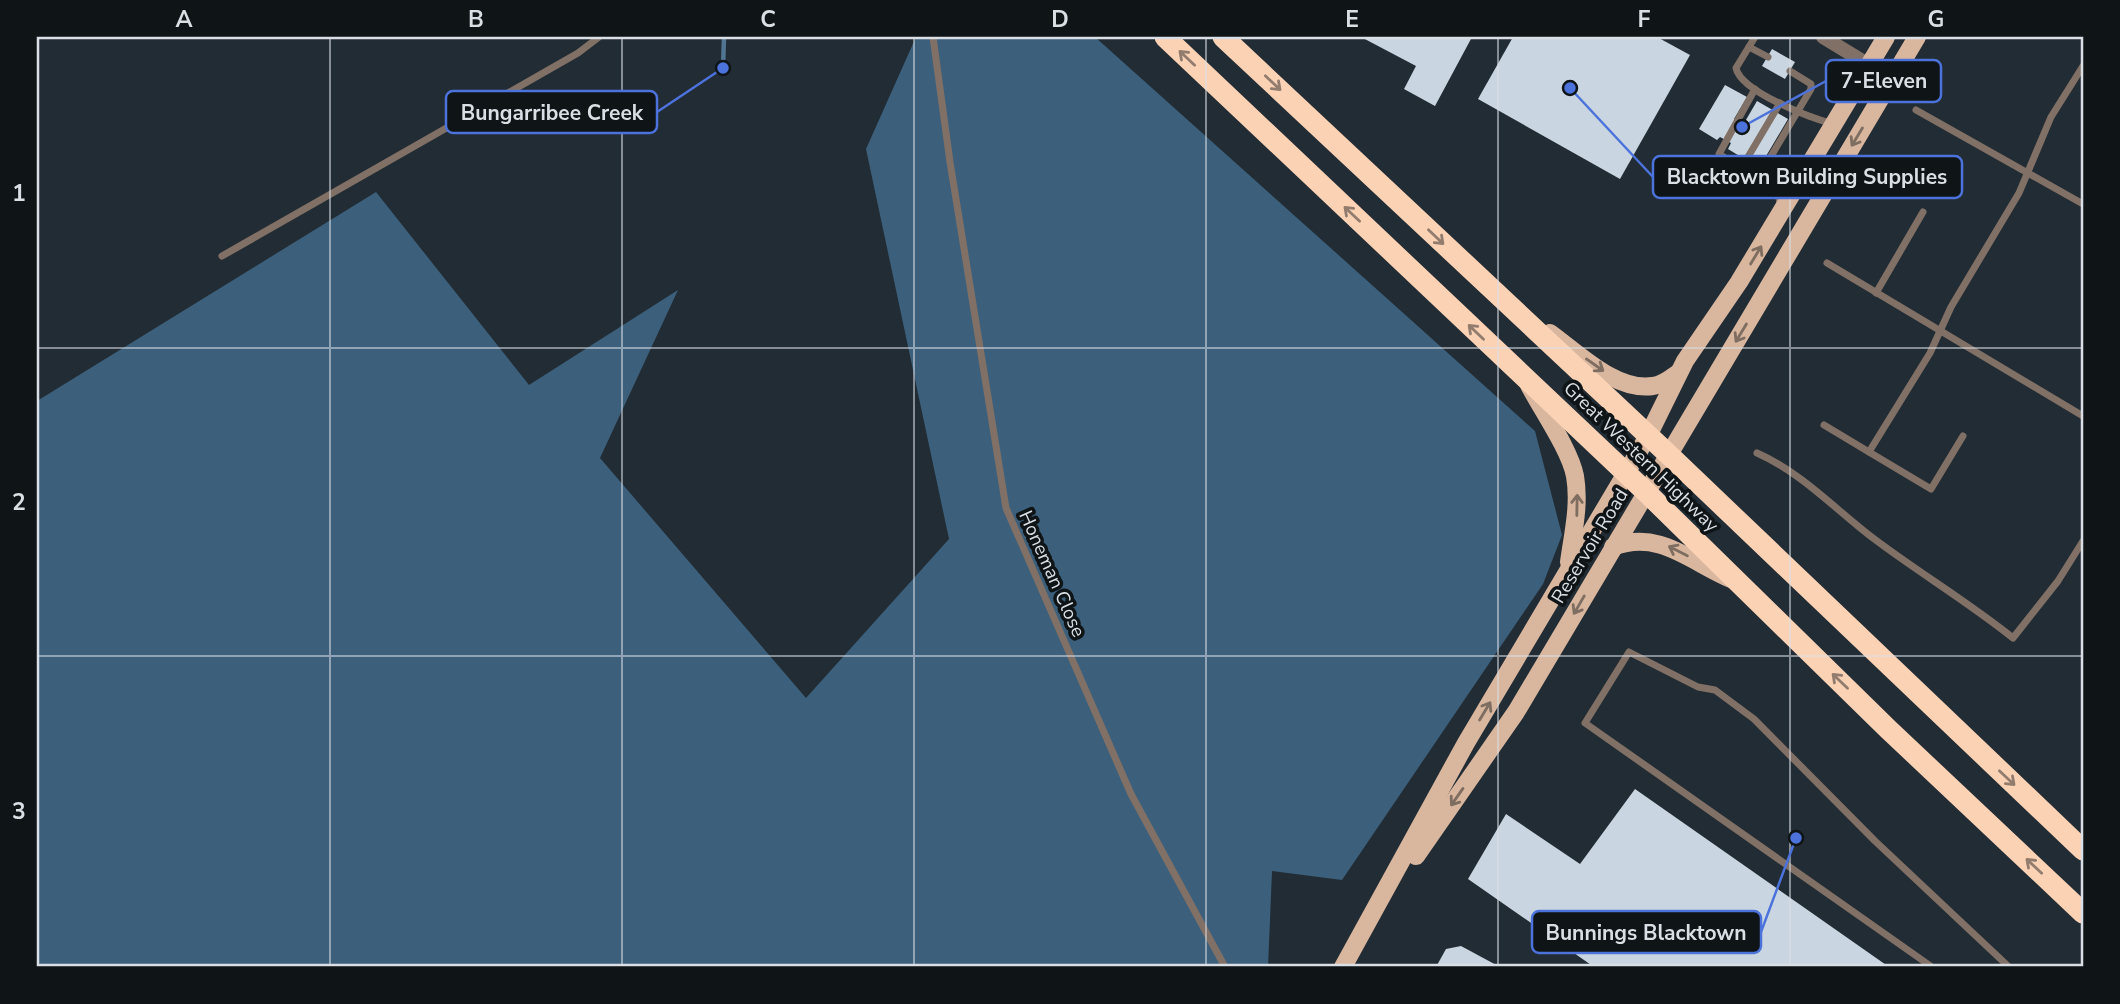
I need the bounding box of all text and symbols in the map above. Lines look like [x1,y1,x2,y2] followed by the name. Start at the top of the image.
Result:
[175,4,193,35] text: A
[468,4,484,35] text: B
[760,4,776,35] text: C
[1051,4,1069,35] text: D
[1345,4,1359,35] text: E
[1638,4,1651,35] text: F
[1928,4,1944,35] text: G
[1178,50,1196,66] one-way arrow
[1826,60,1941,102] callout: 7-Eleven
[1841,67,1927,95] text: 7-Eleven
[1264,75,1281,92] one-way arrow
[446,91,657,133] callout: Bungarribee Creek
[461,99,644,127] text: Bungarribee Creek
[1850,127,1864,147] one-way arrow
[1653,156,1962,198] callout: Blacktown Building Supplies
[1667,163,1947,191] text: Blacktown Building Supplies
[12,178,26,209] text: 1
[1344,206,1361,223] one-way arrow
[1427,229,1444,246] one-way arrow
[1749,245,1763,265] one-way arrow
[1734,322,1748,342] one-way arrow
[1468,323,1485,340] one-way arrow
[1584,358,1604,372] one-way arrow
[1558,376,1724,538] street label: Great Western Highway
[1545,484,1635,608] street label: Reservoir Road
[12,487,26,518] text: 2
[1570,493,1584,516] one-way arrow
[1012,507,1092,641] street label: Honeman Close
[1668,544,1689,558] one-way arrow
[1572,595,1586,615] one-way arrow
[1831,673,1848,690] one-way arrow
[1478,702,1492,722] one-way arrow
[1998,770,2015,787] one-way arrow
[1450,787,1464,806] one-way arrow
[12,796,26,827] text: 3
[2026,858,2043,875] one-way arrow
[1532,911,1761,953] callout: Bunnings Blacktown
[1546,919,1746,947] text: Bunnings Blacktown

